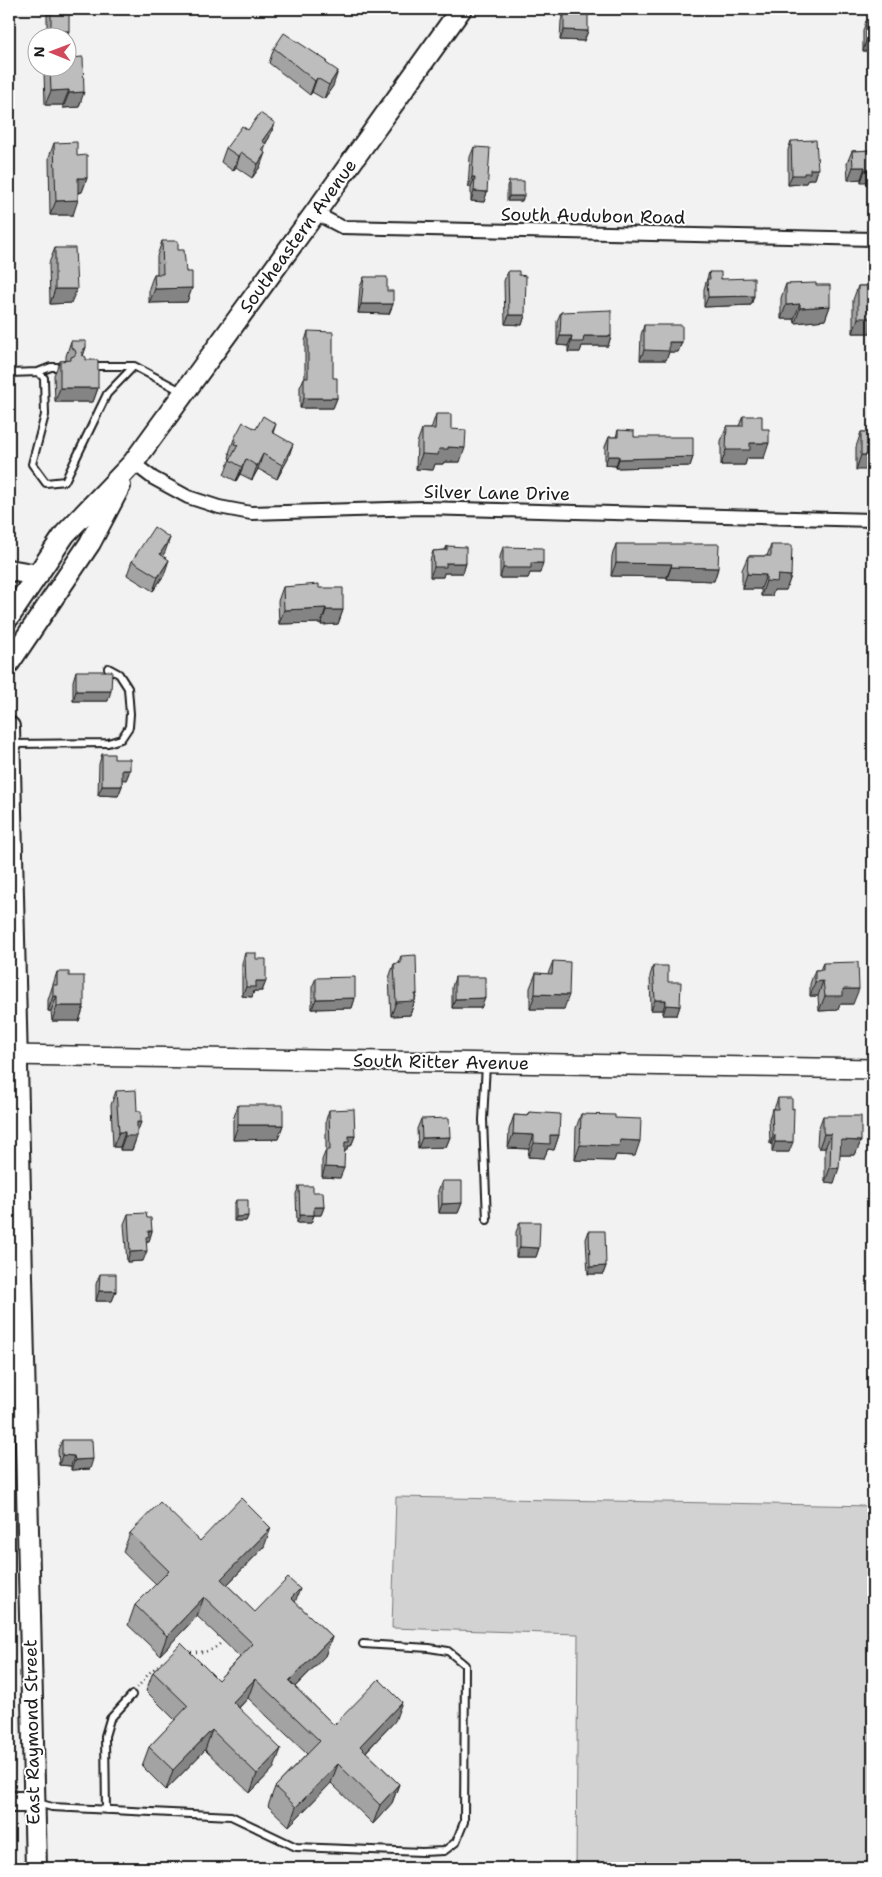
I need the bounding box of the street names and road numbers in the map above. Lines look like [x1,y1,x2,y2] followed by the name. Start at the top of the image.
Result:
[234,154,362,318] street label: Southeastern Avenue
[501,202,685,230] street label: South Audubon Road
[424,480,570,506] street label: Silver Lane Drive
[353,1048,529,1076] street label: South Ritter Avenue
[18,1639,46,1825] street label: East Raymond Street

